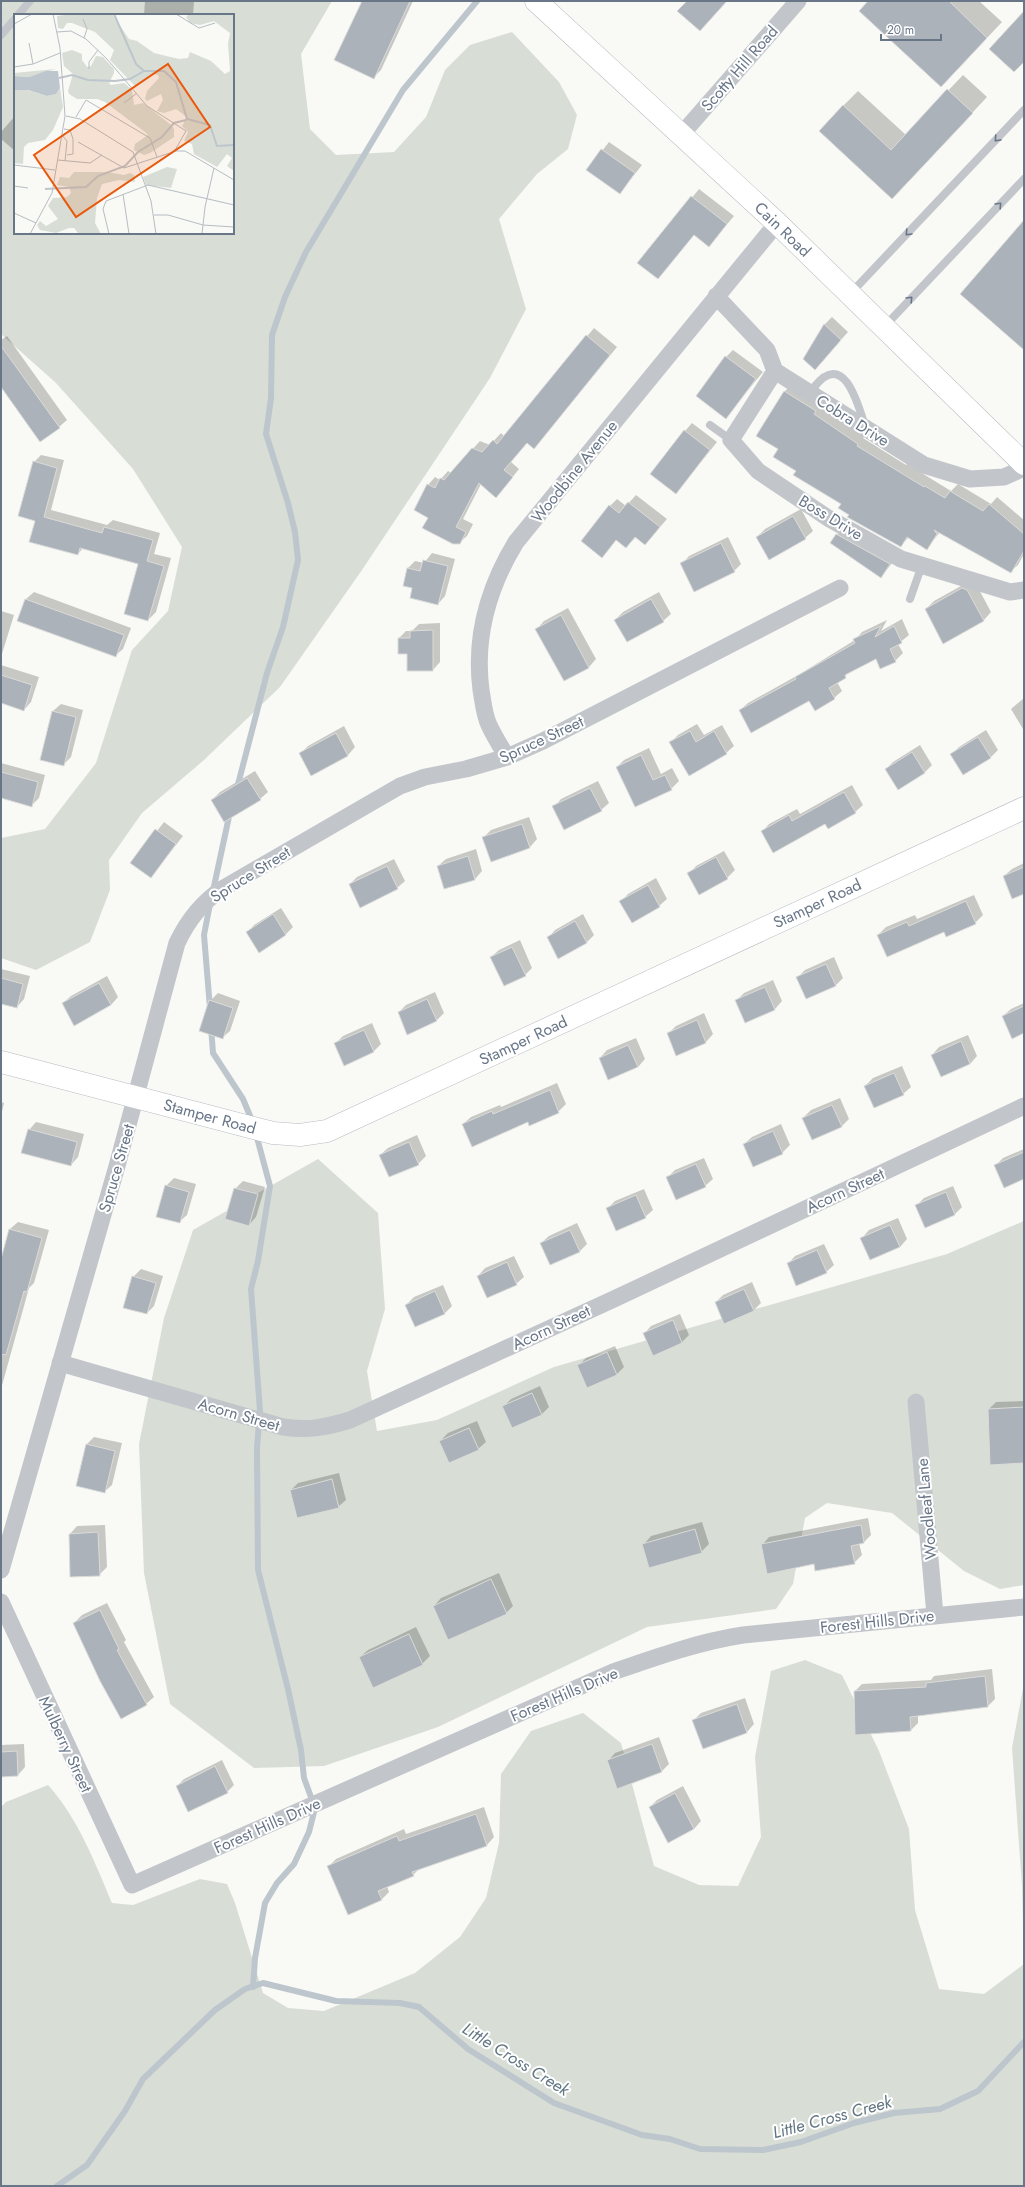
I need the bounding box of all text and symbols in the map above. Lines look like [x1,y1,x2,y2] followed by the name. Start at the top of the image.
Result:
[14,14,234,234] inset map
[881,16,941,42] scale bar
[696,20,783,116] street label: Scotty Hill Road
[887,21,914,39] text: 20 m
[994,134,1002,142] one-way arrow
[749,197,816,262] street label: Cain Road
[995,202,1002,210] one-way arrow
[905,228,913,236] one-way arrow
[905,296,913,304] one-way arrow
[812,389,894,452] street label: Cobra Drive
[526,415,623,527] street label: Woodbine Avenue
[794,489,867,546] street label: Boss Drive
[495,710,587,769] street label: Spruce Street
[206,841,295,908] street label: Spruce Street
[769,873,865,934] street label: Stamper Road
[475,1010,571,1071] street label: Stamper Road
[161,1093,259,1140] street label: Stamper Road
[93,1121,140,1215] street label: Spruce Street
[802,1162,888,1219] street label: Acorn Street
[508,1299,594,1356] street label: Acorn Street
[195,1392,282,1437] street label: Acorn Street
[911,1457,942,1561] street label: Woodleaf Lane
[819,1604,935,1639] street label: Forest Hills Drive
[507,1661,621,1727] street label: Forest Hills Drive
[33,1692,98,1796] street label: Mulberry Street
[210,1792,324,1859] street label: Forest Hills Drive
[458,2016,575,2102] water label: Little Cross Creek
[770,2089,895,2144] water label: Little Cross Creek

